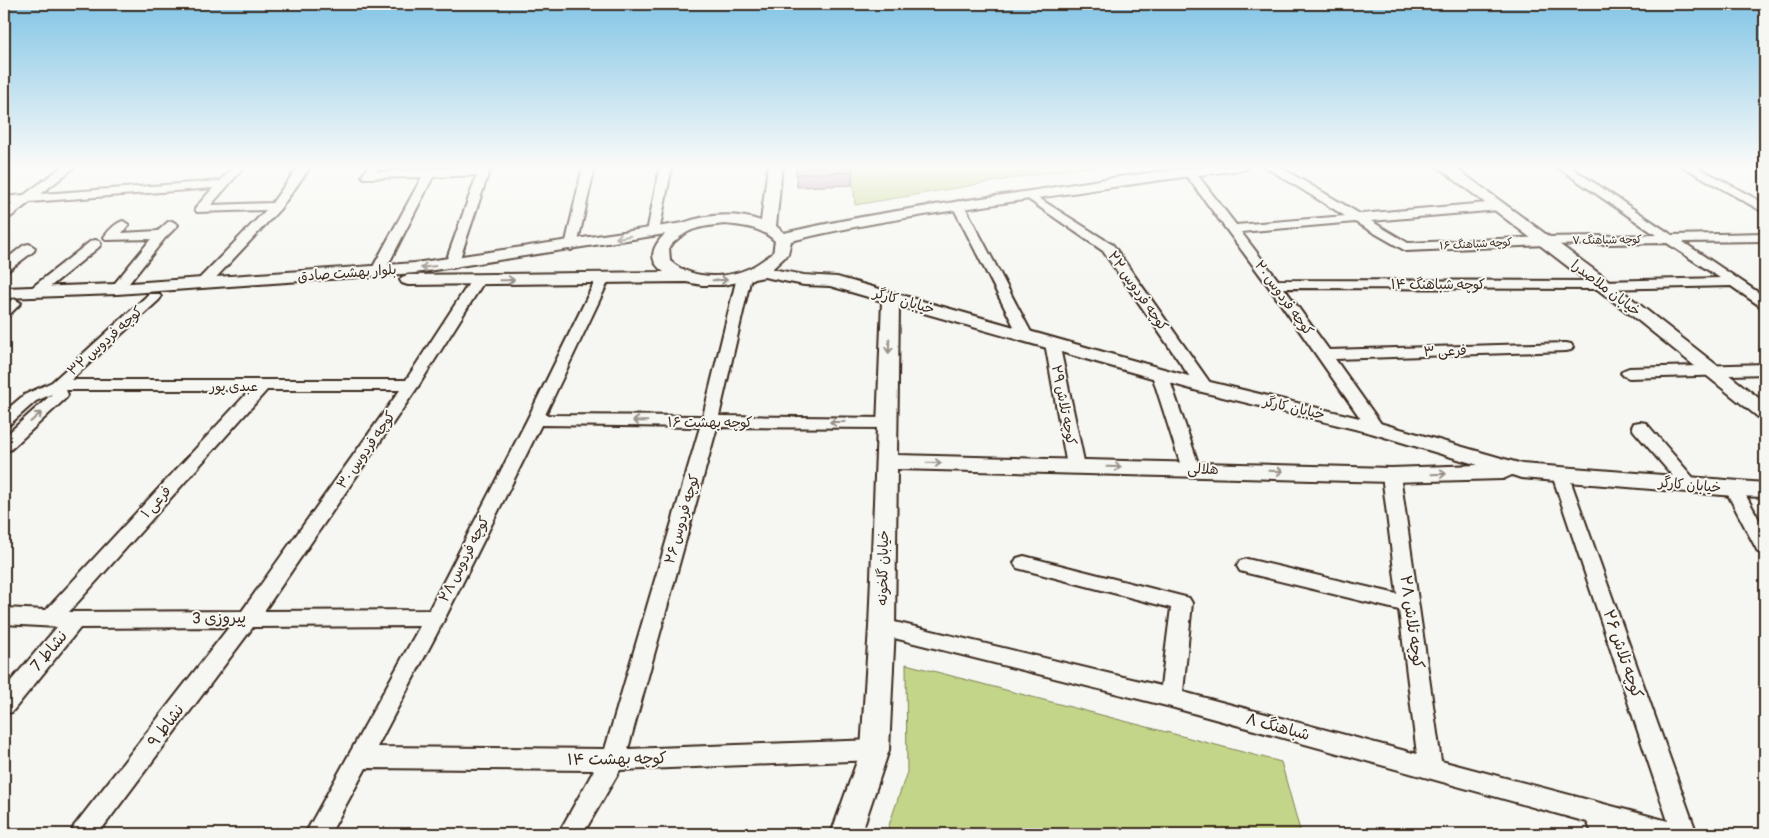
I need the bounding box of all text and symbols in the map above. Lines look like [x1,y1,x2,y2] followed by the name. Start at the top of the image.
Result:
[615,233,631,243] one-way arrow
[1572,233,1642,248] street label: کوچه شباهنگ ۷
[1439,236,1513,253] street label: کوچه شباهنگ ۱۶
[1103,248,1172,335] street label: کوچه فردوس ۲۲
[1568,256,1644,320] street label: خیابان ملاصدرا
[1250,257,1317,339] street label: کوچه فردوس ۲۰
[297,261,397,285] street label: بلوار بهشت صادق
[420,262,436,272] one-way arrow
[499,275,515,284] one-way arrow
[712,275,728,284] one-way arrow
[1391,276,1485,294] street label: کوچه شباهنگ ۱۴
[871,284,937,318] street label: خیابان کارگر
[64,303,147,380] street label: کوچه فردوس ۳۲
[884,337,893,353] one-way arrow
[1423,342,1467,360] street label: فرعی ۳
[1047,363,1080,447] street label: کوچه تلاش ۲۹
[209,378,258,396] street label: عبدی پور
[1261,392,1326,423] street label: خیابان کارگر
[333,408,400,493] street label: کوچه فردوس ۳۰
[29,412,42,423] one-way arrow
[667,414,753,432] street label: کوچه بهشت ۱۶
[632,416,648,426] one-way arrow
[829,417,846,427] one-way arrow
[926,458,942,468] one-way arrow
[1187,460,1219,478] street label: هلالی
[1106,462,1122,472] one-way arrow
[1268,467,1284,476] one-way arrow
[1430,469,1446,478] one-way arrow
[661,472,704,566] street label: کوچه فردوس ۲۶
[1657,474,1722,496] street label: خیابان کارگر
[137,483,175,521] street label: فرعی ۱
[435,513,494,605] street label: کوچه فردوس ۲۸
[874,530,892,606] street label: خیابان گلخونه
[1396,574,1428,670] street label: کوچه تلاش ۲۸
[1598,607,1648,701] street label: کوچه تلاش ۲۶
[192,608,246,628] street label: پیروزی 3
[26,627,72,675] street label: نشاط 7
[143,701,189,751] street label: نشاط ۹
[1244,709,1312,745] street label: شباهنگ ۸
[567,748,667,770] street label: کوچه بهشت ۱۴

